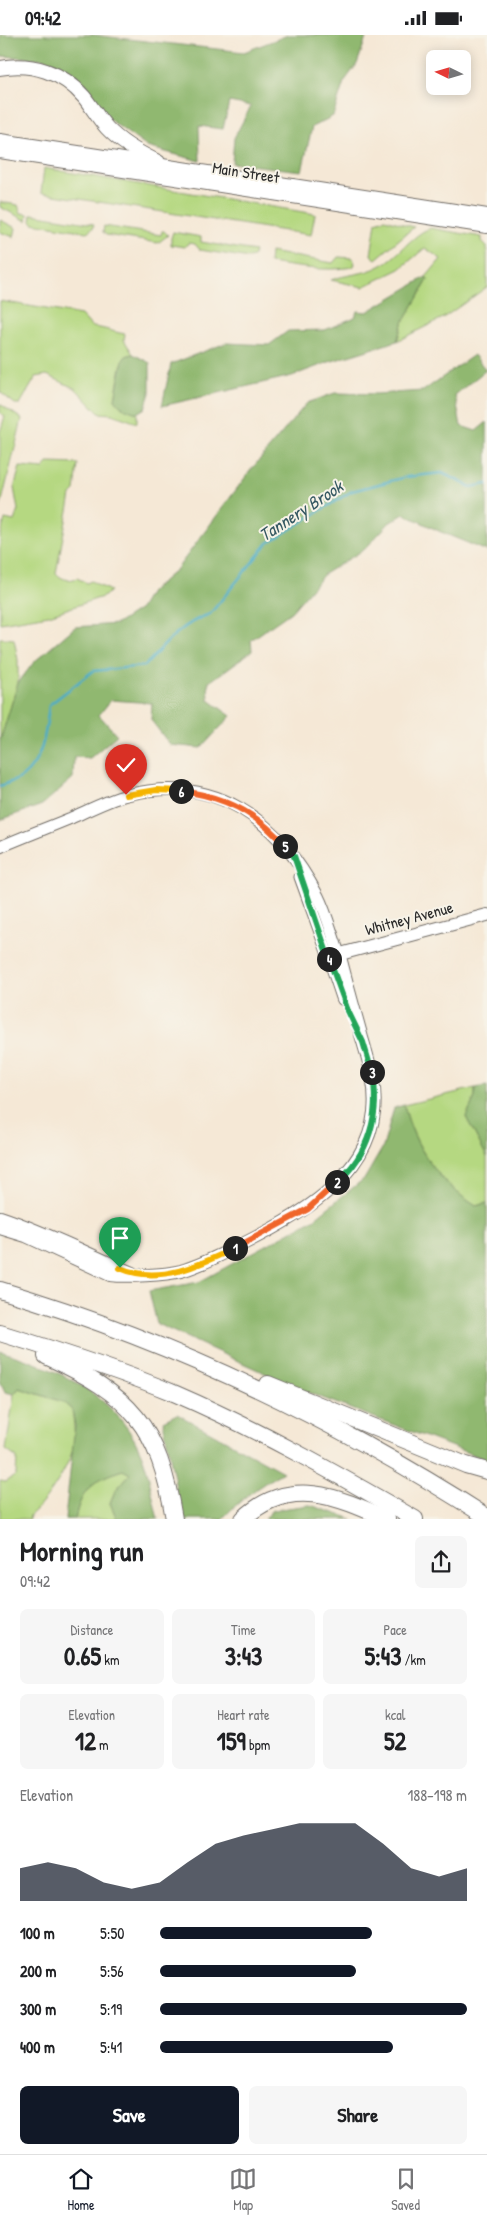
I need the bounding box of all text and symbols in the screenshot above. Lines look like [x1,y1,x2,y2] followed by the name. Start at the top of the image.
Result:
[25,5,61,31] text: 09:42
[426,50,471,95] north arrow
[426,50,471,95] map controls
[211,156,282,188] street label: Main Street
[254,473,349,547] water label: Tannery Brook
[105,744,147,795] pin
[112,751,140,779] icon: check
[168,779,194,803] pin: 6
[179,782,184,801] text: 6
[272,833,298,859] pin: 5
[283,837,288,856] text: 5
[363,896,456,940] street label: Whitney Avenue
[316,947,342,971] pin: 4
[327,950,332,969] text: 4
[360,1059,384,1085] pin: 3
[369,1063,376,1082] text: 3
[324,1169,350,1195] pin: 2
[334,1173,341,1192] text: 2
[99,1217,141,1268] pin
[106,1224,134,1252] icon: arrive
[222,1235,248,1261] pin: 1
[233,1239,238,1258] text: 1
[20,1532,144,1570] text: Morning run
[415,1536,467,1588] button: share
[20,1570,50,1592] text: 09:42
[70,1620,113,1639] text: Distance
[231,1620,256,1639] text: Time
[384,1620,407,1639] text: Pace
[64,1639,101,1673] text: 0.65
[225,1639,262,1673] text: 3:43
[364,1639,401,1673] text: 5:43
[101,1650,120,1669] text: km
[401,1650,426,1669] text: /km
[69,1705,115,1724] text: Elevation
[217,1705,270,1724] text: Heart rate
[385,1705,405,1724] text: kcal
[75,1724,96,1758] text: 12
[217,1724,246,1758] text: 159
[384,1724,406,1758] text: 52
[96,1735,109,1754] text: m
[246,1735,270,1754] text: bpm
[20,1784,73,1806] text: Elevation
[407,1784,467,1806] text: 188–198 m
[20,1922,55,1944] text: 100 m
[100,1922,124,1944] text: 5:50
[20,1960,56,1982] text: 200 m
[100,1960,124,1982] text: 5:56
[20,1998,56,2020] text: 300 m
[100,1998,122,2020] text: 5:19
[20,2036,55,2058] text: 400 m
[100,2036,122,2058] text: 5:41
[20,2086,239,2144] button: Save
[249,2086,467,2144] button: Share
[67,2165,95,2214] tab: Home
[229,2165,257,2214] tab: Map
[391,2165,420,2214] tab: Saved

